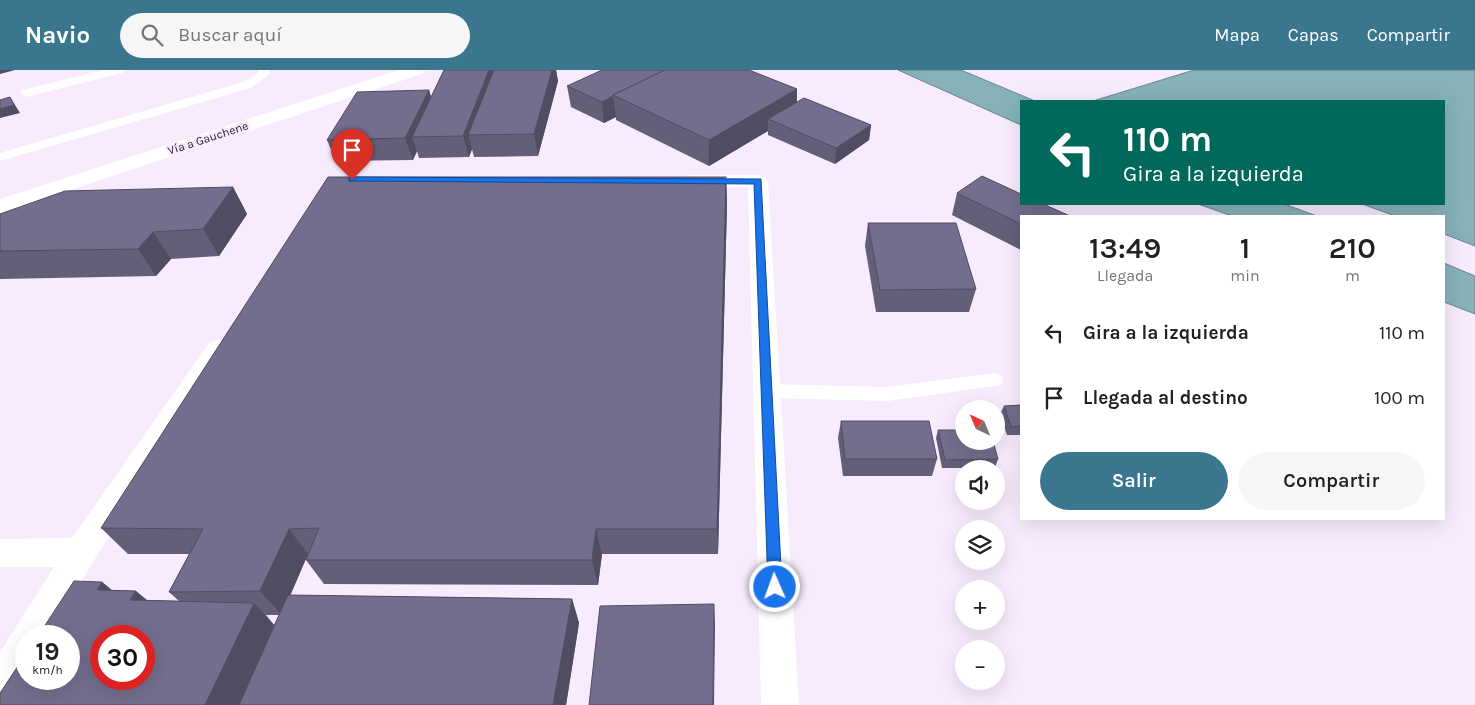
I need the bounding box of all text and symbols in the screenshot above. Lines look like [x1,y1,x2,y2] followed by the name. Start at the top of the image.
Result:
[120,13,470,58] search box
[25,21,90,49] text: Navio
[138,21,166,49] icon: search
[178,24,282,46] text: Buscar aquí
[1214,24,1260,46] text: Mapa
[1288,24,1339,46] text: Capas
[1367,24,1450,46] text: Compartir
[166,118,250,158] street label: Vía a Gauchene
[1123,119,1212,160] text: 110 m
[1040,120,1105,185] icon: left
[331,129,373,180] pin
[338,136,366,164] icon: arrive
[1123,161,1304,187] text: Gira a la izquierda
[1089,230,1161,266] text: 13:49
[1240,230,1250,266] text: 1
[1329,230,1376,266] text: 210
[1097,266,1153,285] text: Llegada
[1230,266,1260,285] text: min
[1345,266,1360,285] text: m
[1040,319,1068,347] icon: left
[1083,322,1249,344] text: Gira a la izquierda
[1379,322,1425,344] text: 110 m
[1040,384,1068,412] icon: arrive
[1083,387,1248,409] text: Llegada al destino
[1374,387,1425,409] text: 100 m
[955,400,1005,450] north arrow
[955,400,1005,690] map controls
[1040,452,1228,510] button: Salir
[1238,452,1425,510] button: Compartir
[955,460,1005,510] button: sound
[955,520,1005,570] button: layers
[748,560,800,612] position arrow
[955,580,1005,630] button: +
[90,625,155,690] speed limit sign: 30
[35,637,60,666] text: 19
[955,640,1005,690] button: −
[32,663,63,677] text: km/h

